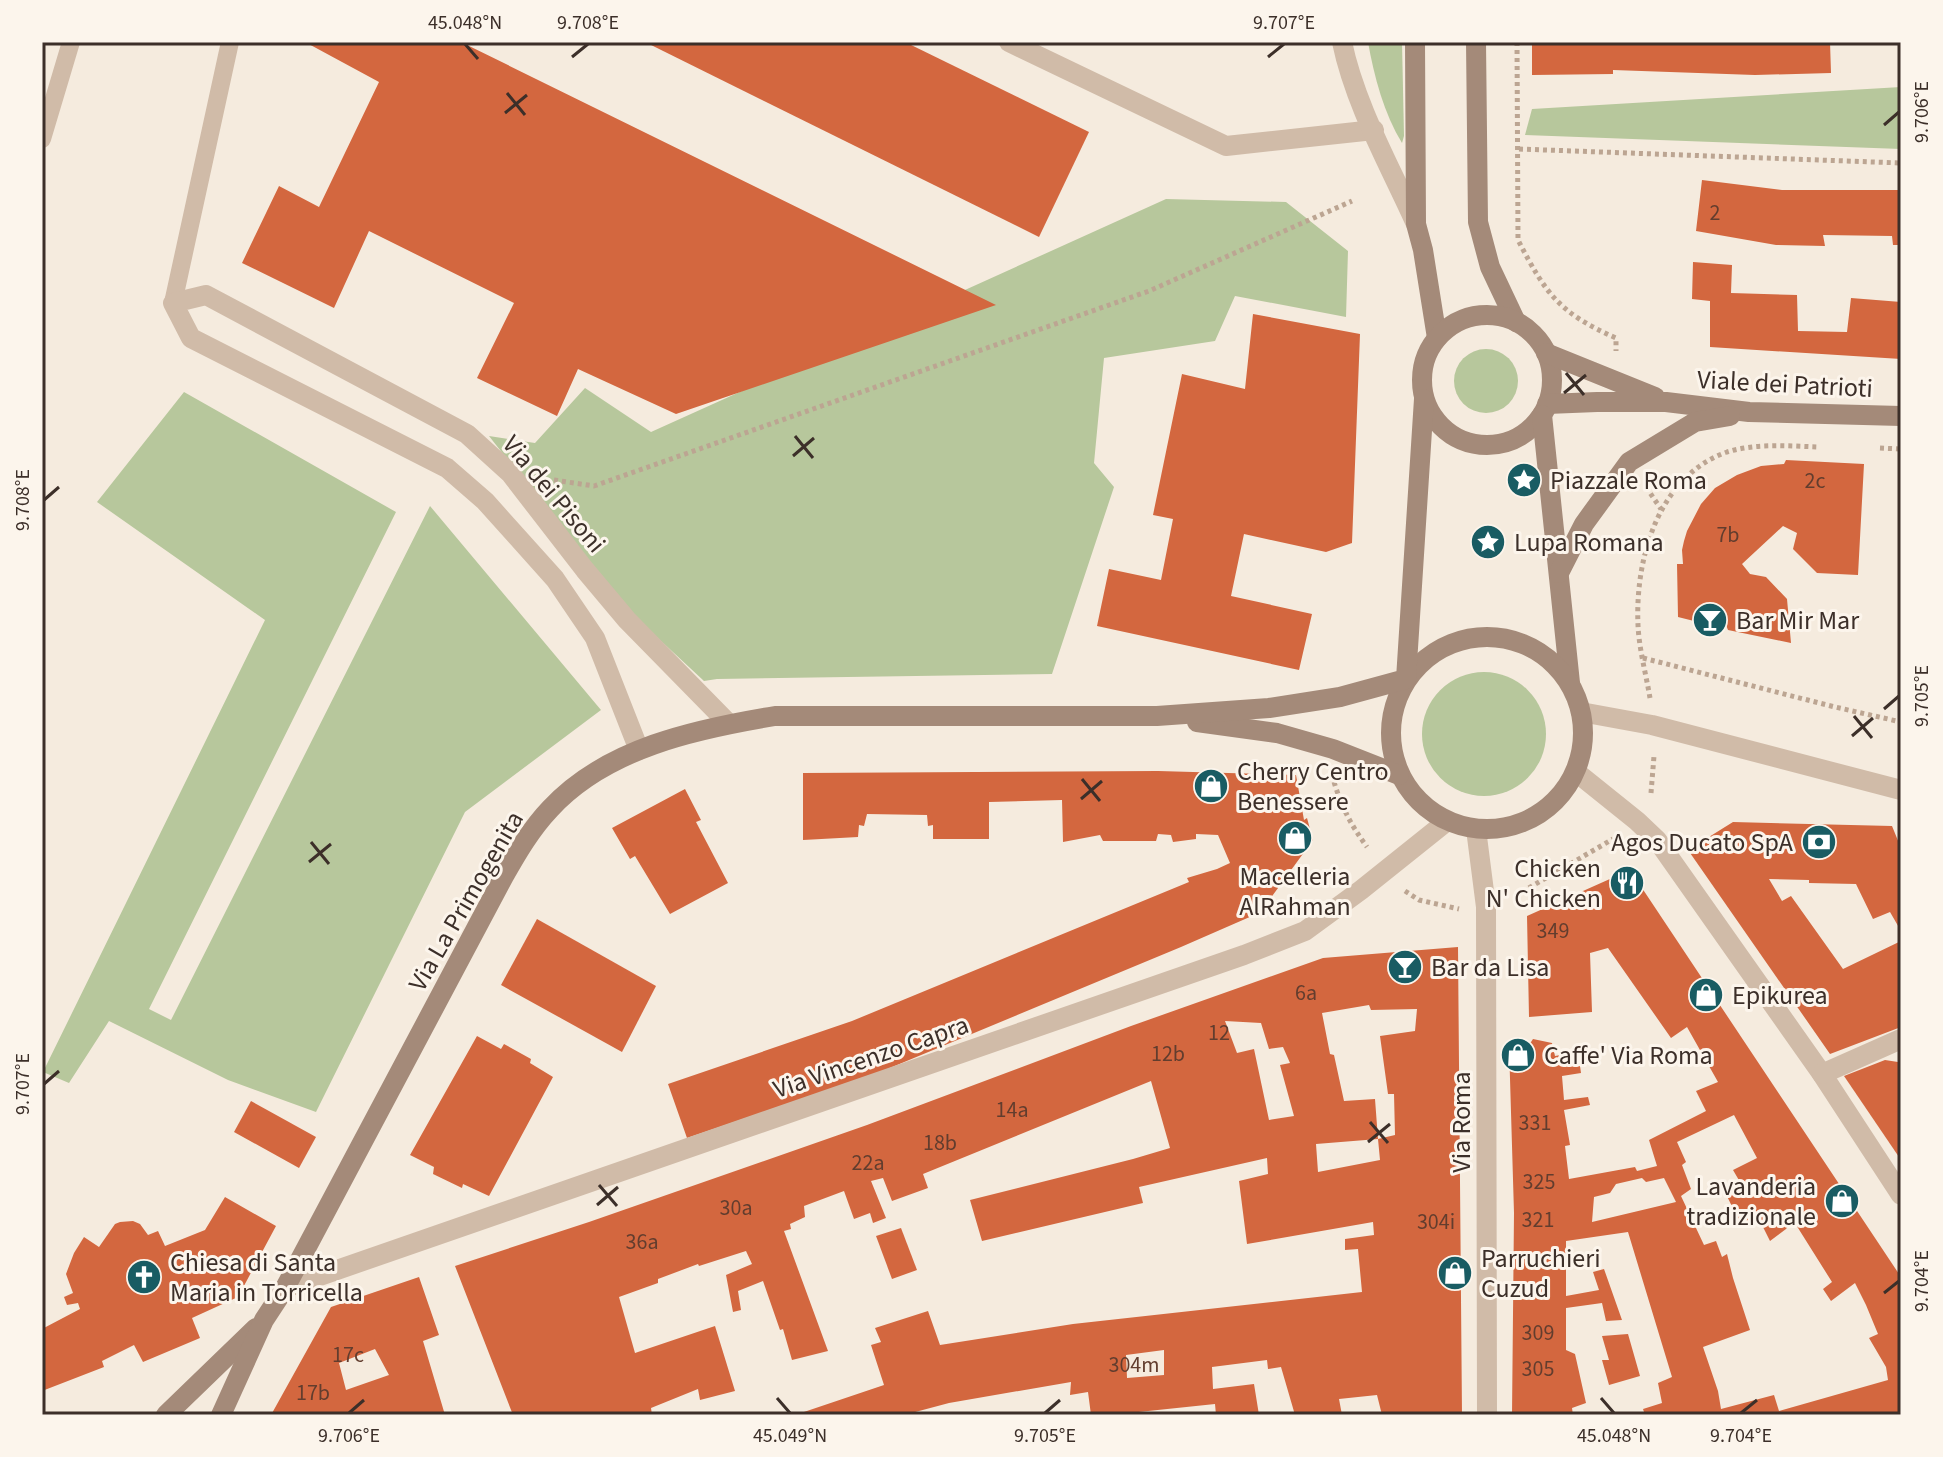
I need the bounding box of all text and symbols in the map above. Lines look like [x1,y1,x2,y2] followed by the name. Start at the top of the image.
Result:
[428,9,502,37] text: 45.048°N
[557,9,619,37] text: 9.708°E
[1253,9,1315,37] text: 9.707°E
[1908,81,1936,143] text: 9.706°E
[1710,197,1720,229] house number: 2
[1696,361,1874,407] street label: Viale dei Patrioti
[494,427,614,561] street label: Via dei Pisoni
[1505,461,1543,499] place icon: Piazzale Roma
[1550,462,1707,499] place label: Piazzale Roma
[1805,465,1825,497] house number: 2c
[9,469,37,531] text: 9.708°E
[1716,519,1740,551] house number: 7b
[1469,523,1507,561] place icon: Lupa Romana
[1514,524,1664,561] place label: Lupa Romana
[1691,601,1729,639] bar icon: Bar Mir Mar
[1736,602,1860,639] place label: Bar Mir Mar
[1908,665,1936,727] text: 9.705°E
[1237,753,1389,820] place label: Cherry Centro Benessere
[1192,767,1230,805] shop icon: Cherry Centro Benessere
[399,804,533,998] street label: Via La Primogenita
[1276,819,1314,857] shop icon: Macelleria AlRahman
[1800,823,1838,861] bank icon: Agos Ducato SpA
[1611,824,1794,861] place label: Agos Ducato SpA
[1486,850,1601,917] place label: Chicken N' Chicken
[1239,858,1351,925] place label: Macelleria AlRahman
[1608,864,1646,902] restaurant icon: Chicken N' Chicken
[1537,915,1569,947] house number: 349
[1386,948,1424,986] bar icon: Bar da Lisa
[1431,949,1549,986] place label: Bar da Lisa
[1687,976,1725,1014] shop icon: Epikurea
[1295,977,1317,1009] house number: 6a
[1732,977,1828,1014] place label: Epikurea
[768,1006,974,1108] street label: Via Vincenzo Capra
[1208,1017,1230,1049] house number: 12
[1499,1036,1537,1074] shop icon: Caffe' Via Roma
[1544,1037,1713,1074] place label: Caffe' Via Roma
[1151,1038,1185,1070] house number: 12b
[9,1053,37,1115] text: 9.707°E
[1443,1071,1480,1173] street label: Via Roma
[996,1094,1028,1126] house number: 14a
[1519,1107,1551,1139] house number: 331
[923,1127,957,1159] house number: 18b
[852,1147,884,1179] house number: 22a
[1523,1166,1555,1198] house number: 325
[1686,1168,1816,1235] place label: Lavanderia tradizionale
[1823,1182,1861,1220] shop icon: Lavanderia tradizionale
[720,1192,752,1224] house number: 30a
[1522,1204,1554,1236] house number: 321
[1417,1206,1455,1238] house number: 304i
[626,1226,658,1258] house number: 36a
[1481,1240,1601,1307] place label: Parruchieri Cuzud
[170,1244,363,1311] place label: Chiesa di Santa Maria in Torricella
[1908,1250,1936,1312] text: 9.704°E
[1436,1254,1474,1292] shop icon: Parruchieri Cuzud
[125,1258,163,1296] church icon: Chiesa di Santa Maria in Torricella
[1522,1317,1554,1349] house number: 309
[332,1339,364,1371] house number: 17c
[1108,1349,1160,1381] house number: 304m
[1522,1353,1554,1385] house number: 305
[296,1377,330,1409] house number: 17b
[318,1422,380,1450] text: 9.706°E
[753,1422,827,1450] text: 45.049°N
[1014,1422,1076,1450] text: 9.705°E
[1577,1422,1651,1450] text: 45.048°N
[1710,1422,1772,1450] text: 9.704°E

